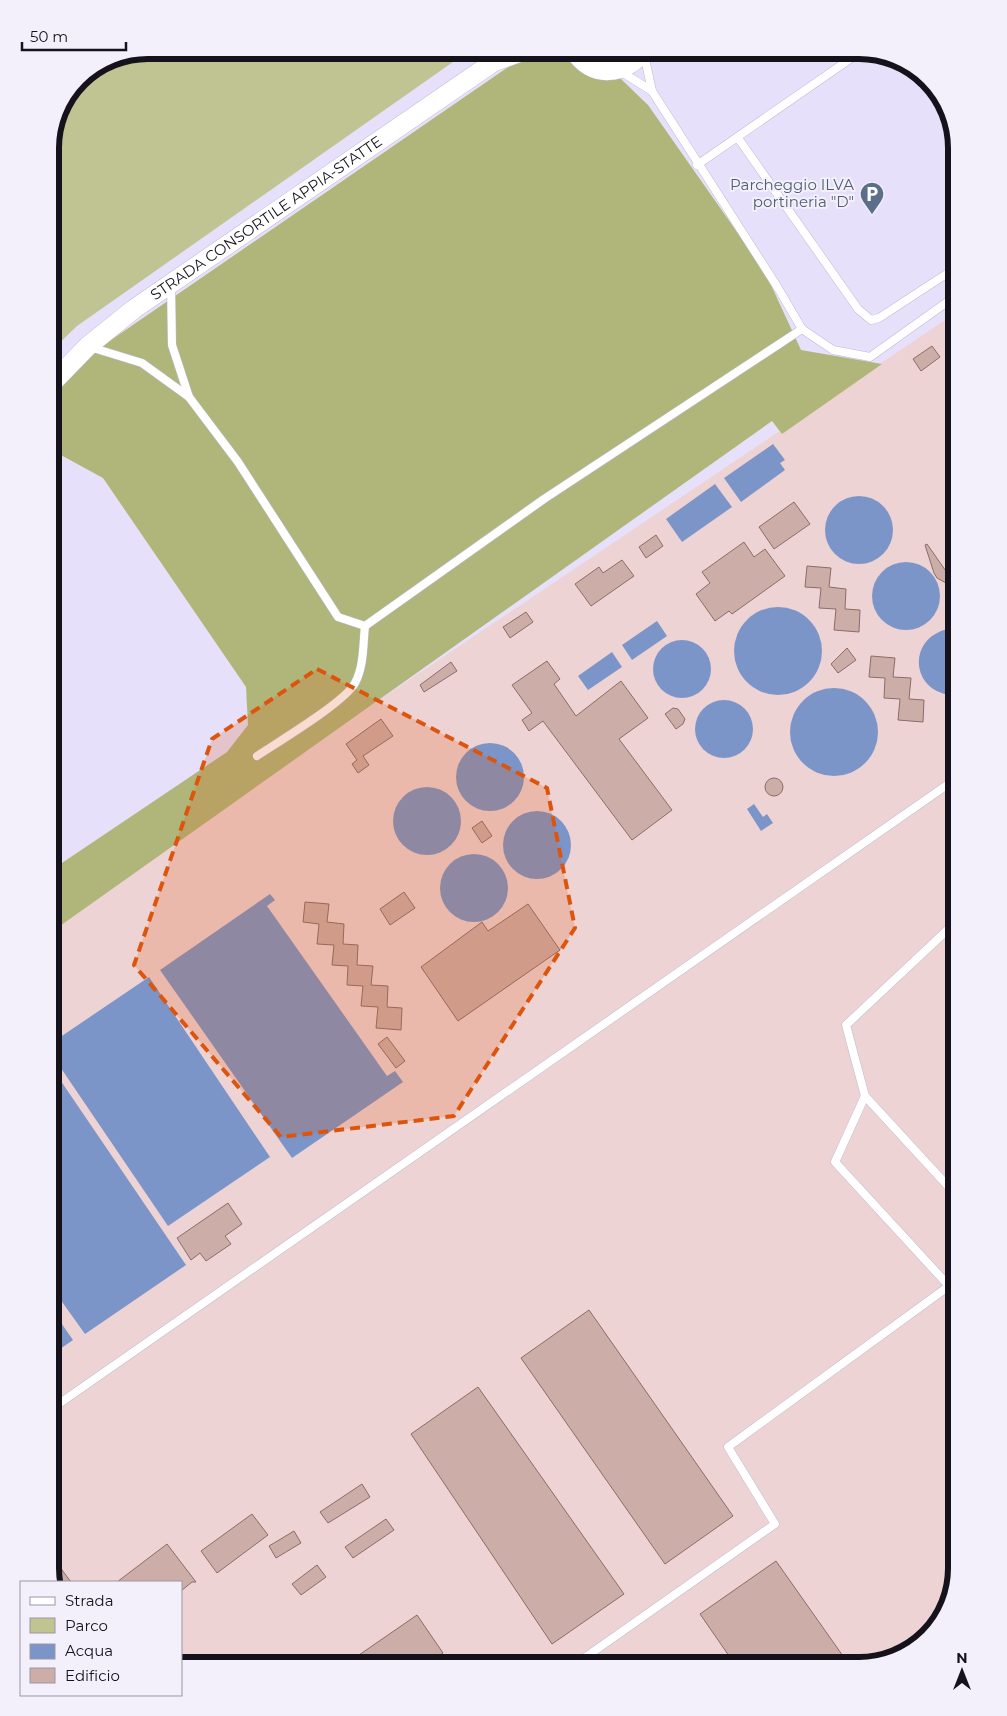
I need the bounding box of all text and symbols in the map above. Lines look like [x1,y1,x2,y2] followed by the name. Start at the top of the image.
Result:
[22,20,126,52] scale bar
[30,27,68,46] text: 50 m
[146,131,386,304] street label: STRADA CONSORTILE APPIA-STATTE
[730,175,854,211] place label: Parcheggio ILVA portineria "D"
[859,181,885,215] parking icon: Parcheggio ILVA portineria "D"
[20,1581,182,1696] legend
[65,1591,114,1610] text: Strada
[65,1616,108,1635] text: Parco
[65,1641,113,1660] text: Acqua
[937,1646,987,1696] north arrow
[956,1649,968,1667] text: N
[65,1666,120,1685] text: Edificio

